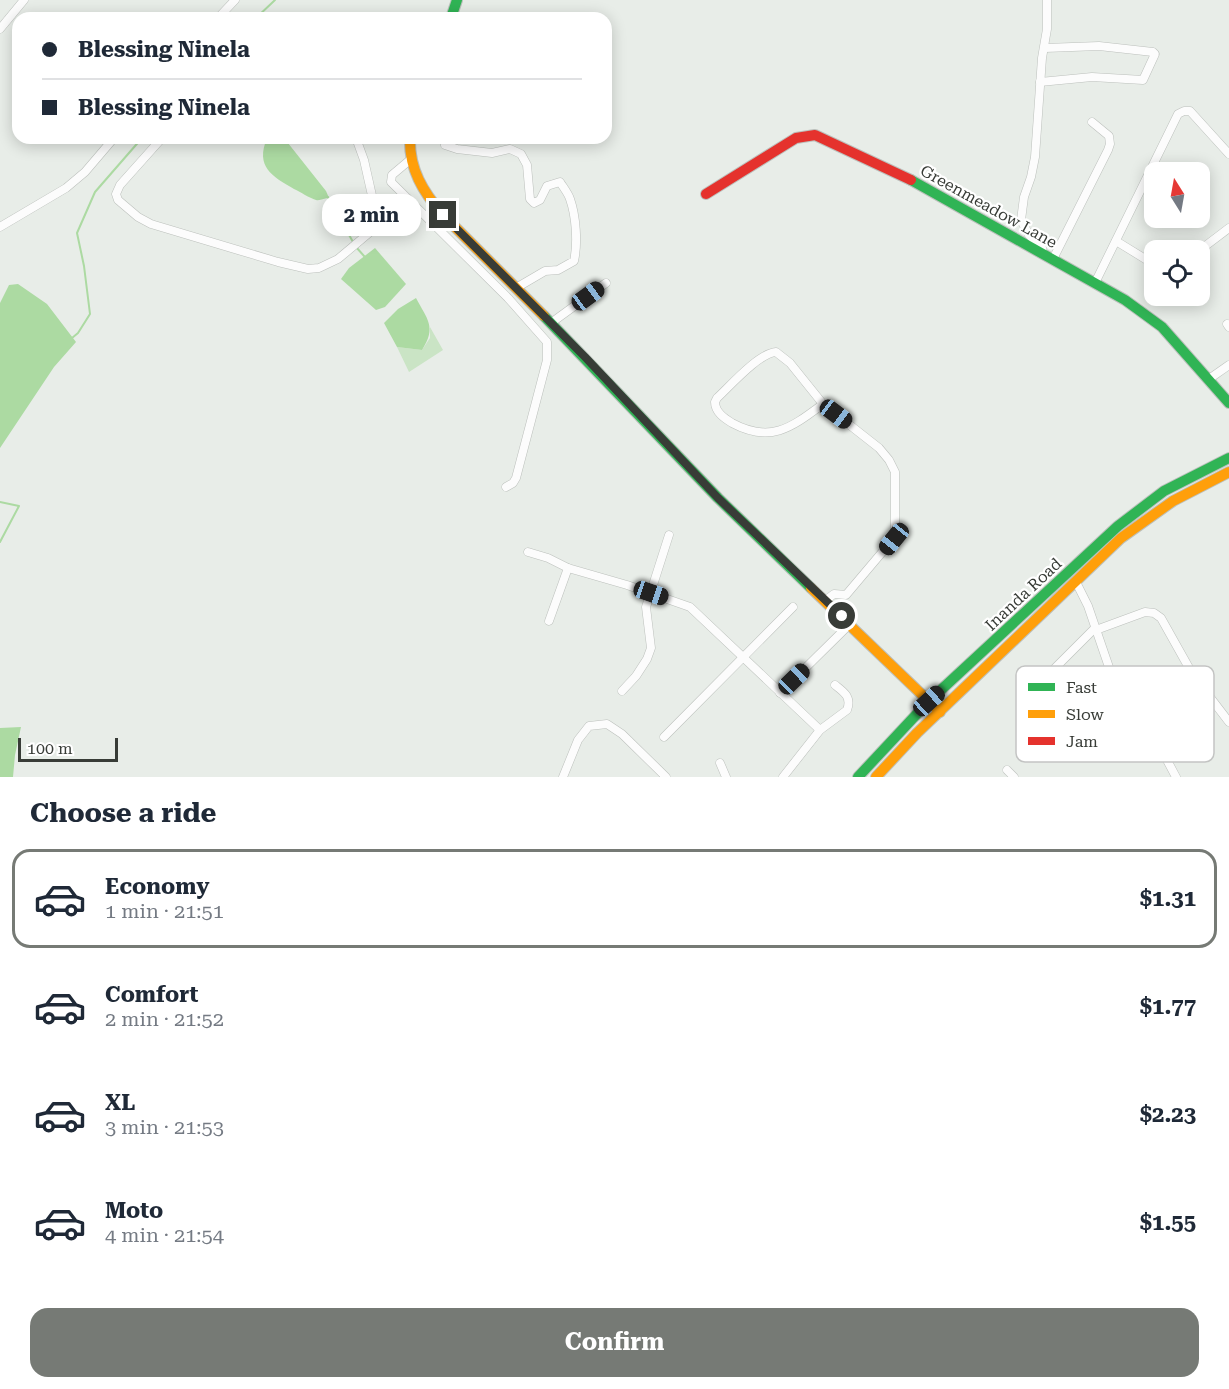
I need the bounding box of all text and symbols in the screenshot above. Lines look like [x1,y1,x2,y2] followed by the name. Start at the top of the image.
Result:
[78,37,250,62] text: Blessing Ninela
[78,95,250,120] text: Blessing Ninela
[917,161,1061,252] street label: Greenmeadow Lane
[1144,162,1210,228] north arrow
[1144,162,1210,306] map controls
[323,194,422,236] callout: 2 min
[429,201,456,228] route end
[344,203,399,227] text: 2 min
[1144,240,1210,306] button: locate
[568,278,608,314] car
[816,396,856,432] car
[876,519,912,559] car
[981,554,1066,635] street label: Inanda Road
[631,579,671,607] car
[828,602,855,629] route start
[775,660,813,698] car
[1016,666,1214,762] legend
[1066,678,1097,697] text: Fast
[910,682,948,720] car
[1066,705,1104,724] text: Slow
[1066,732,1098,751] text: Jam
[18,735,118,762] scale bar
[27,739,73,758] text: 100 m
[30,797,216,829] text: Choose a ride
[33,872,87,926] icon: car
[105,874,209,899] text: Economy
[1140,886,1196,911] text: $1.31
[105,899,224,923] text: 1 min · 21:51
[33,980,87,1034] icon: car
[105,982,198,1007] text: Comfort
[1140,994,1196,1019] text: $1.77
[105,1007,224,1031] text: 2 min · 21:52
[33,1088,87,1142] icon: car
[105,1090,135,1115] text: XL
[1140,1102,1196,1127] text: $2.23
[105,1115,224,1139] text: 3 min · 21:53
[33,1196,87,1250] icon: car
[105,1198,163,1223] text: Moto
[1140,1210,1196,1235] text: $1.55
[105,1223,224,1247] text: 4 min · 21:54
[30,1308,1199,1377] button: Confirm

